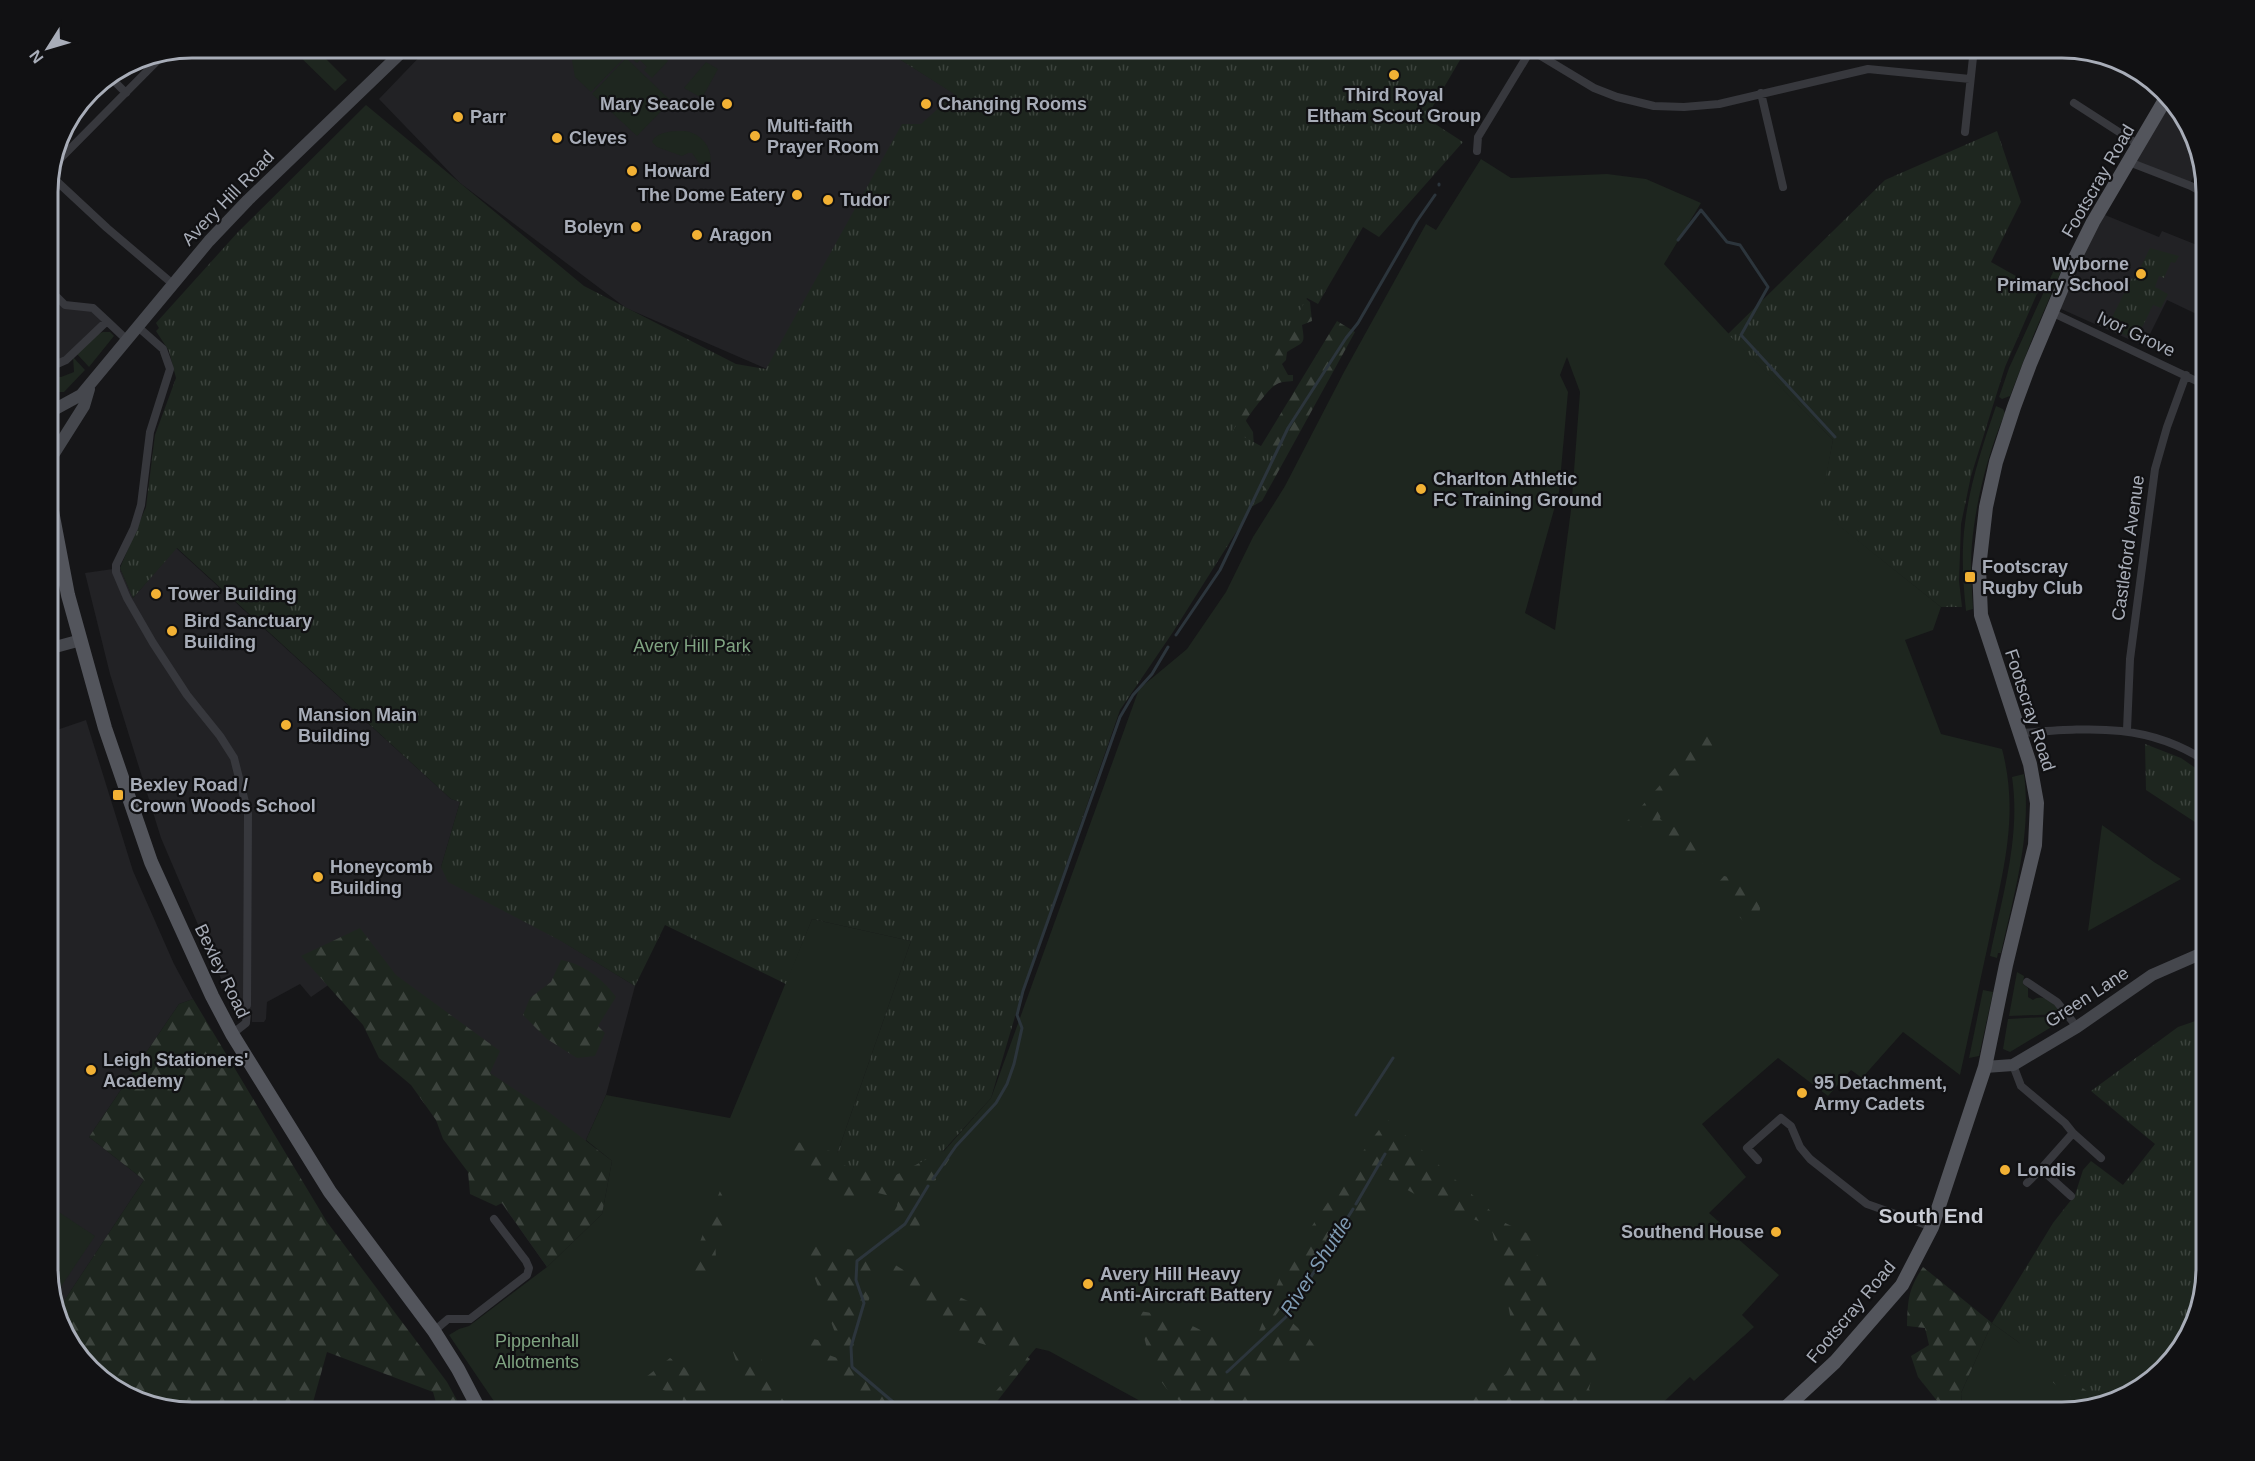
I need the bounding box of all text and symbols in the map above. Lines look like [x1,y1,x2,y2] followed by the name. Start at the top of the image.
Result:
[18,18,78,78] north arrow
[26,47,47,66] text: N
[1387,68,1401,82] marker: Third Royal Eltham Scout Group
[1307,85,1481,126] place label: Third Royal Eltham Scout Group
[600,94,715,114] place label: Mary Seacole
[938,94,1087,114] place label: Changing Rooms
[720,97,734,111] marker: Mary Seacole
[919,97,933,111] marker: Changing Rooms
[470,107,506,127] place label: Parr
[451,110,465,124] marker: Parr
[767,116,879,157] place label: Multi-faith Prayer Room
[2058,121,2138,241] street label: Footscray Road
[569,128,627,148] place label: Cleves
[748,129,762,143] marker: Multi-faith Prayer Room
[550,131,564,145] marker: Cleves
[178,147,278,249] street label: Avery Hill Road
[644,161,710,181] place label: Howard
[625,164,639,178] marker: Howard
[638,185,785,205] place label: The Dome Eatery
[790,188,804,202] marker: The Dome Eatery
[840,190,890,210] place label: Tudor
[821,193,835,207] marker: Tudor
[564,217,624,237] place label: Boleyn
[629,220,643,234] marker: Boleyn
[709,225,772,245] place label: Aragon
[690,228,704,242] marker: Aragon
[1997,254,2129,295] place label: Wyborne Primary School
[2134,267,2148,281] marker: Wyborne Primary School
[2094,307,2178,361] street label: Ivor Grove
[1433,469,1602,510] place label: Charlton Athletic FC Training Ground
[2108,474,2148,622] street label: Castleford Avenue
[1414,482,1428,496] marker: Charlton Athletic FC Training Ground
[1982,557,2083,598] place label: Footscray Rugby Club
[1963,570,1977,584] marker: Footscray Rugby Club
[168,584,297,604] place label: Tower Building
[149,587,163,601] marker: Tower Building
[184,611,312,652] place label: Bird Sanctuary Building
[165,624,179,638] marker: Bird Sanctuary Building
[633,636,752,656] park label: Avery Hill Park
[2001,646,2059,774] street label: Footscray Road
[298,705,417,746] place label: Mansion Main Building
[279,718,293,732] marker: Mansion Main Building
[130,775,316,816] place label: Bexley Road / Crown Woods School
[111,788,125,802] marker: Bexley Road / Crown Woods School
[330,857,433,898] place label: Honeycomb Building
[311,870,325,884] marker: Honeycomb Building
[191,921,253,1021] street label: Bexley Road
[2042,963,2132,1031] street label: Green Lane
[103,1050,248,1091] place label: Leigh Stationers' Academy
[84,1063,98,1077] marker: Leigh Stationers' Academy
[1814,1073,1947,1114] place label: 95 Detachment, Army Cadets
[1795,1086,1809,1100] marker: 95 Detachment, Army Cadets
[2017,1160,2076,1180] place label: Londis
[1998,1163,2012,1177] marker: Londis
[1879,1204,1983,1227] district label: South End
[1276,1212,1356,1320] water label: River Shuttle
[1621,1222,1764,1242] place label: Southend House
[1769,1225,1783,1239] marker: Southend House
[1803,1257,1899,1367] street label: Footscray Road
[1100,1264,1272,1305] place label: Avery Hill Heavy Anti-Aircraft Battery
[1081,1277,1095,1291] marker: Avery Hill Heavy Anti-Aircraft Battery
[495,1331,579,1372] park label: Pippenhall Allotments

